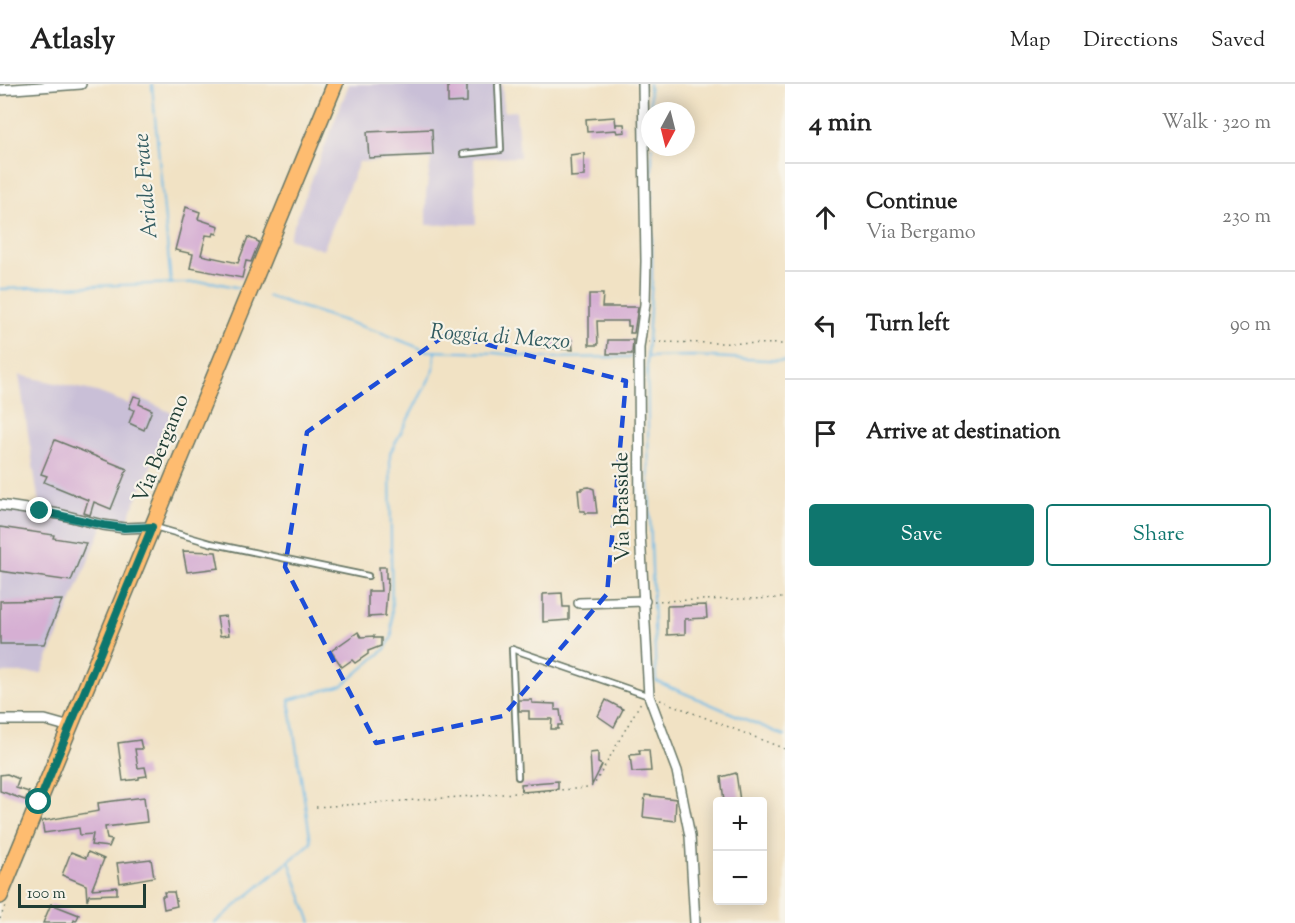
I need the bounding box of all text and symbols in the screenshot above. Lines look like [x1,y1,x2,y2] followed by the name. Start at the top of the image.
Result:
[30,21,115,61] text: Atlasly
[1010,26,1050,56] text: Map
[1083,26,1178,56] text: Directions
[1211,26,1265,56] text: Saved
[641,102,695,156] north arrow
[809,105,872,142] text: 4 min
[1162,109,1271,138] text: Walk · 320 m
[126,132,168,240] water label: Ariale Frate
[866,187,957,219] text: Continue
[809,201,842,234] icon: ahead
[1222,203,1271,232] text: 230 m
[866,219,976,248] text: Via Bergamo
[809,309,842,342] icon: left
[866,309,949,341] text: Turn left
[1230,311,1271,340] text: 90 m
[429,317,571,359] water label: Roggia di Mezzo
[126,390,198,508] street label: Via Bergamo
[809,417,842,450] icon: arrive
[866,417,1061,449] text: Arrive at destination
[607,452,639,562] street label: Via Brasside
[26,497,52,523] route end
[809,504,1034,566] button: Save
[1046,504,1271,566] button: Share
[25,788,51,814] route start
[713,797,767,905] map controls
[713,797,767,851] button: +
[713,851,767,905] button: −
[18,881,146,908] scale bar
[27,883,66,906] text: 100 m

